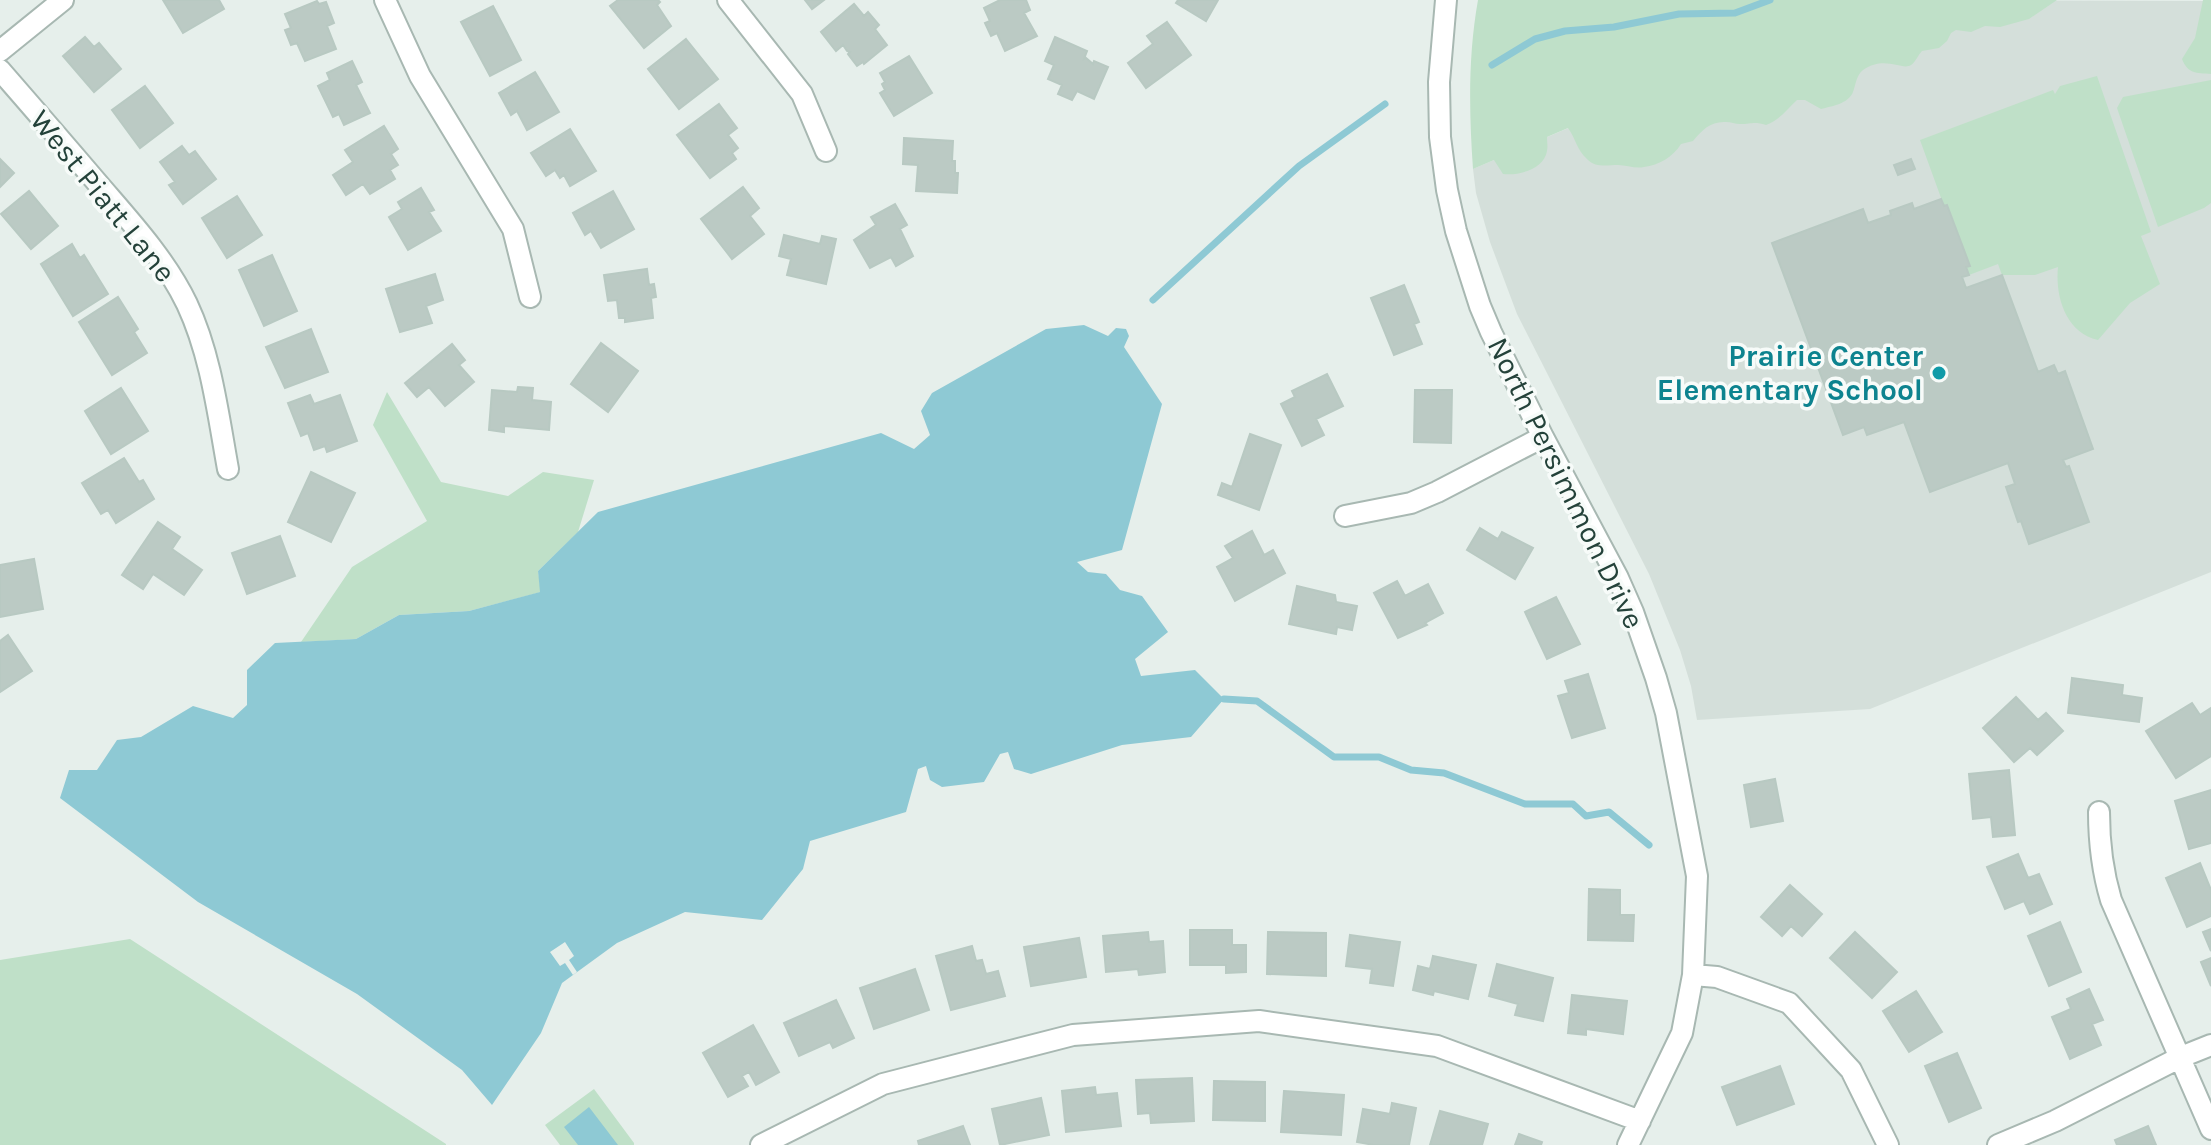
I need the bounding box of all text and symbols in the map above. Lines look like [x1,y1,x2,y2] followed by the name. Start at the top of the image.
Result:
[23,103,183,289] street label: West Piatt Lane
[1480,331,1652,635] street label: North Persimmon Drive
[1657,338,1923,408] place label: Prairie Center Elementary School
[1930,364,1948,382] marker: Prairie Center Elementary School

